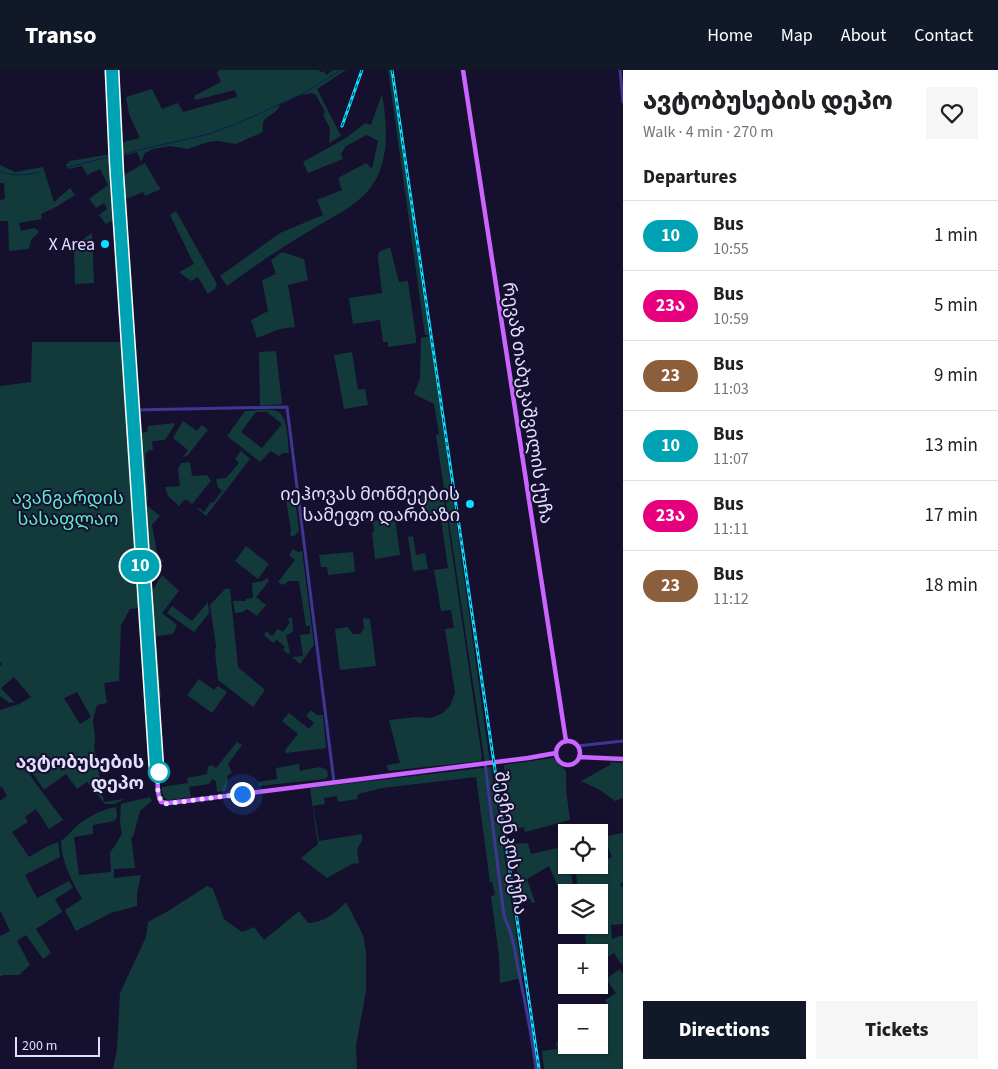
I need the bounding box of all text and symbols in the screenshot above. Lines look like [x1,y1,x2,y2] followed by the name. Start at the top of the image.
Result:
[25,18,97,53] text: Transo
[707,23,753,48] text: Home
[781,23,813,48] text: Map
[841,23,886,48] text: About
[914,23,973,48] text: Contact
[643,84,893,119] text: ავტობუსების დეპო
[926,87,978,139] button: heart
[643,121,774,143] text: Walk · 4 min · 270 m
[643,164,737,191] text: Departures
[713,211,744,238] text: Bus
[934,222,978,249] text: 1 min
[661,223,680,248] text: 10
[49,232,95,257] place label: X Area
[99,238,111,250] marker: X Area
[713,238,749,260] text: 10:55
[496,281,559,526] street label: რევაზ თაბუკაშვილის ქუჩა
[713,281,744,308] text: Bus
[934,292,978,319] text: 5 min
[656,293,685,318] text: 23ა
[713,308,749,330] text: 10:59
[713,351,744,378] text: Bus
[934,362,978,389] text: 9 min
[661,363,680,388] text: 23
[713,378,749,400] text: 11:03
[713,421,744,448] text: Bus
[924,432,978,459] text: 13 min
[661,433,680,458] text: 10
[713,448,749,470] text: 11:07
[280,482,460,528] place label: იეჰოვას მოწმეების სამეფო დარბაზი
[12,486,124,532] park label: ავანგარდის სასაფლაო
[713,491,744,518] text: Bus
[464,498,476,510] marker: იეჰოვას მოწმეების სამეფო დარბაზი
[924,502,978,529] text: 17 min
[656,503,685,528] text: 23ა
[713,518,749,540] text: 11:11
[118,550,162,582] line badge: 10
[130,553,150,578] text: 10
[713,561,744,588] text: Bus
[924,572,978,599] text: 18 min
[661,573,680,598] text: 23
[713,588,749,610] text: 11:12
[16,750,144,796] place label: ავტობუსების დეპო
[148,761,170,783] marker: ავტობუსების დეპო
[488,770,533,916] street label: შევჩენკოს ქუჩა
[230,782,255,807] your location
[558,824,608,1054] map controls
[558,824,608,874] button: locate
[558,884,608,934] button: layers
[558,944,608,994] button: +
[643,1001,806,1059] button: Directions
[816,1001,978,1059] button: Tickets
[558,1004,608,1054] button: −
[15,1034,100,1057] scale bar
[22,1036,57,1056] text: 200 m

